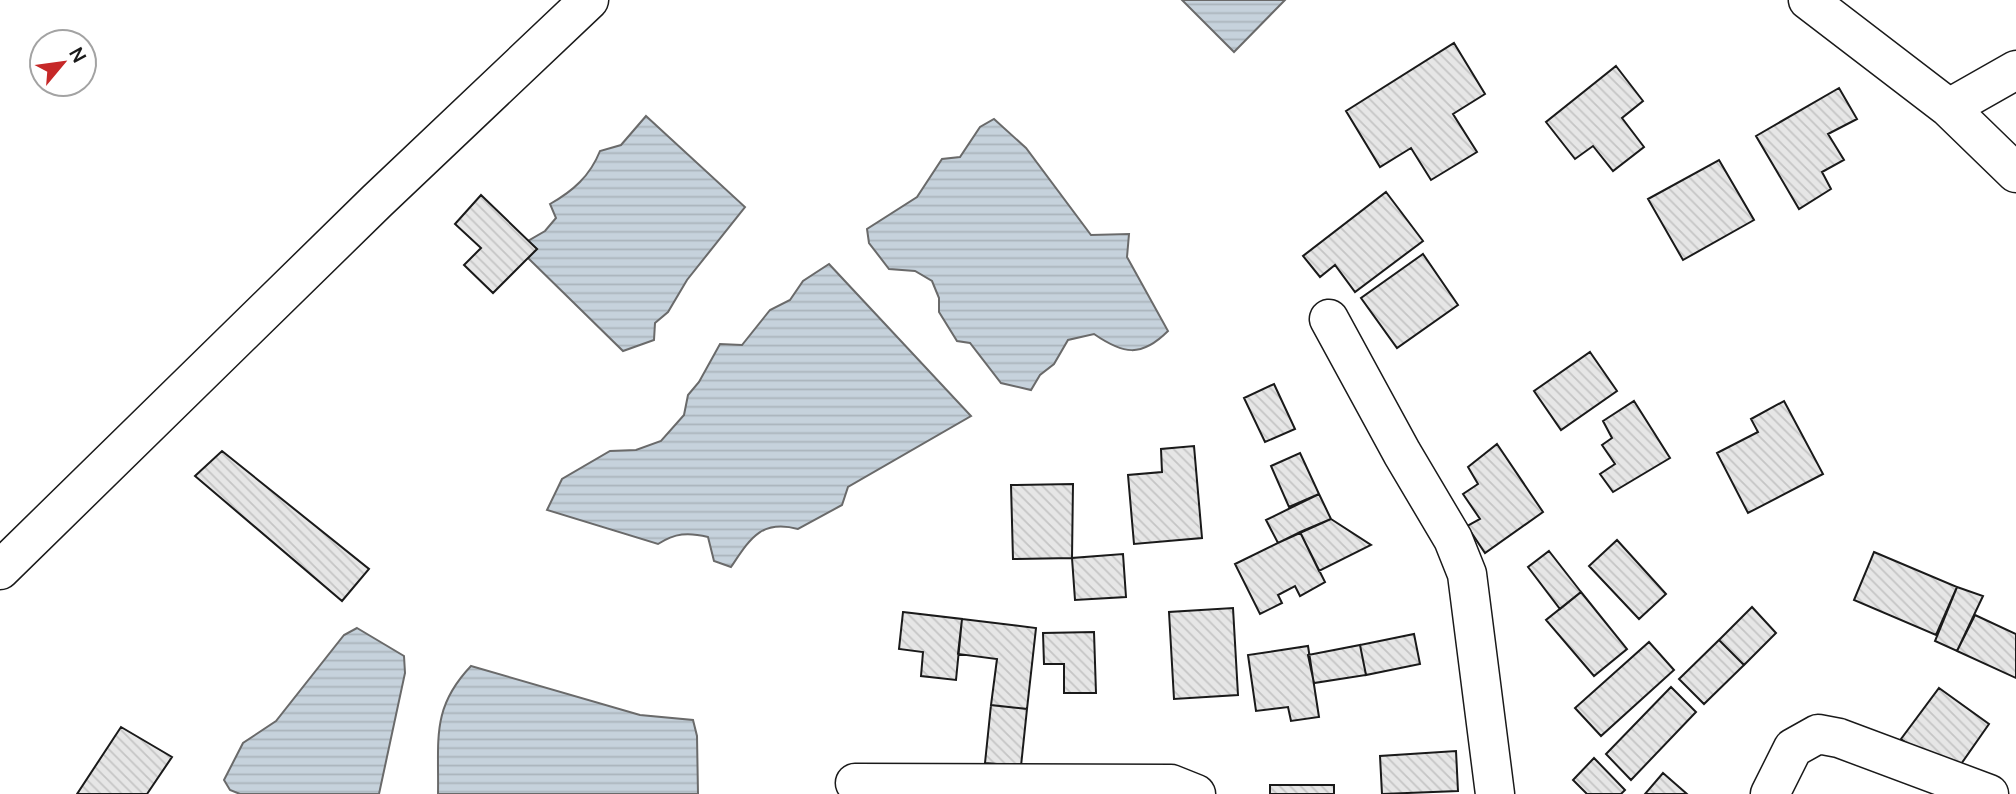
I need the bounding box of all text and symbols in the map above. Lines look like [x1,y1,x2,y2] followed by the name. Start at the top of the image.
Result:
[28,28,98,98] north arrow
[63,42,93,67] text: N

